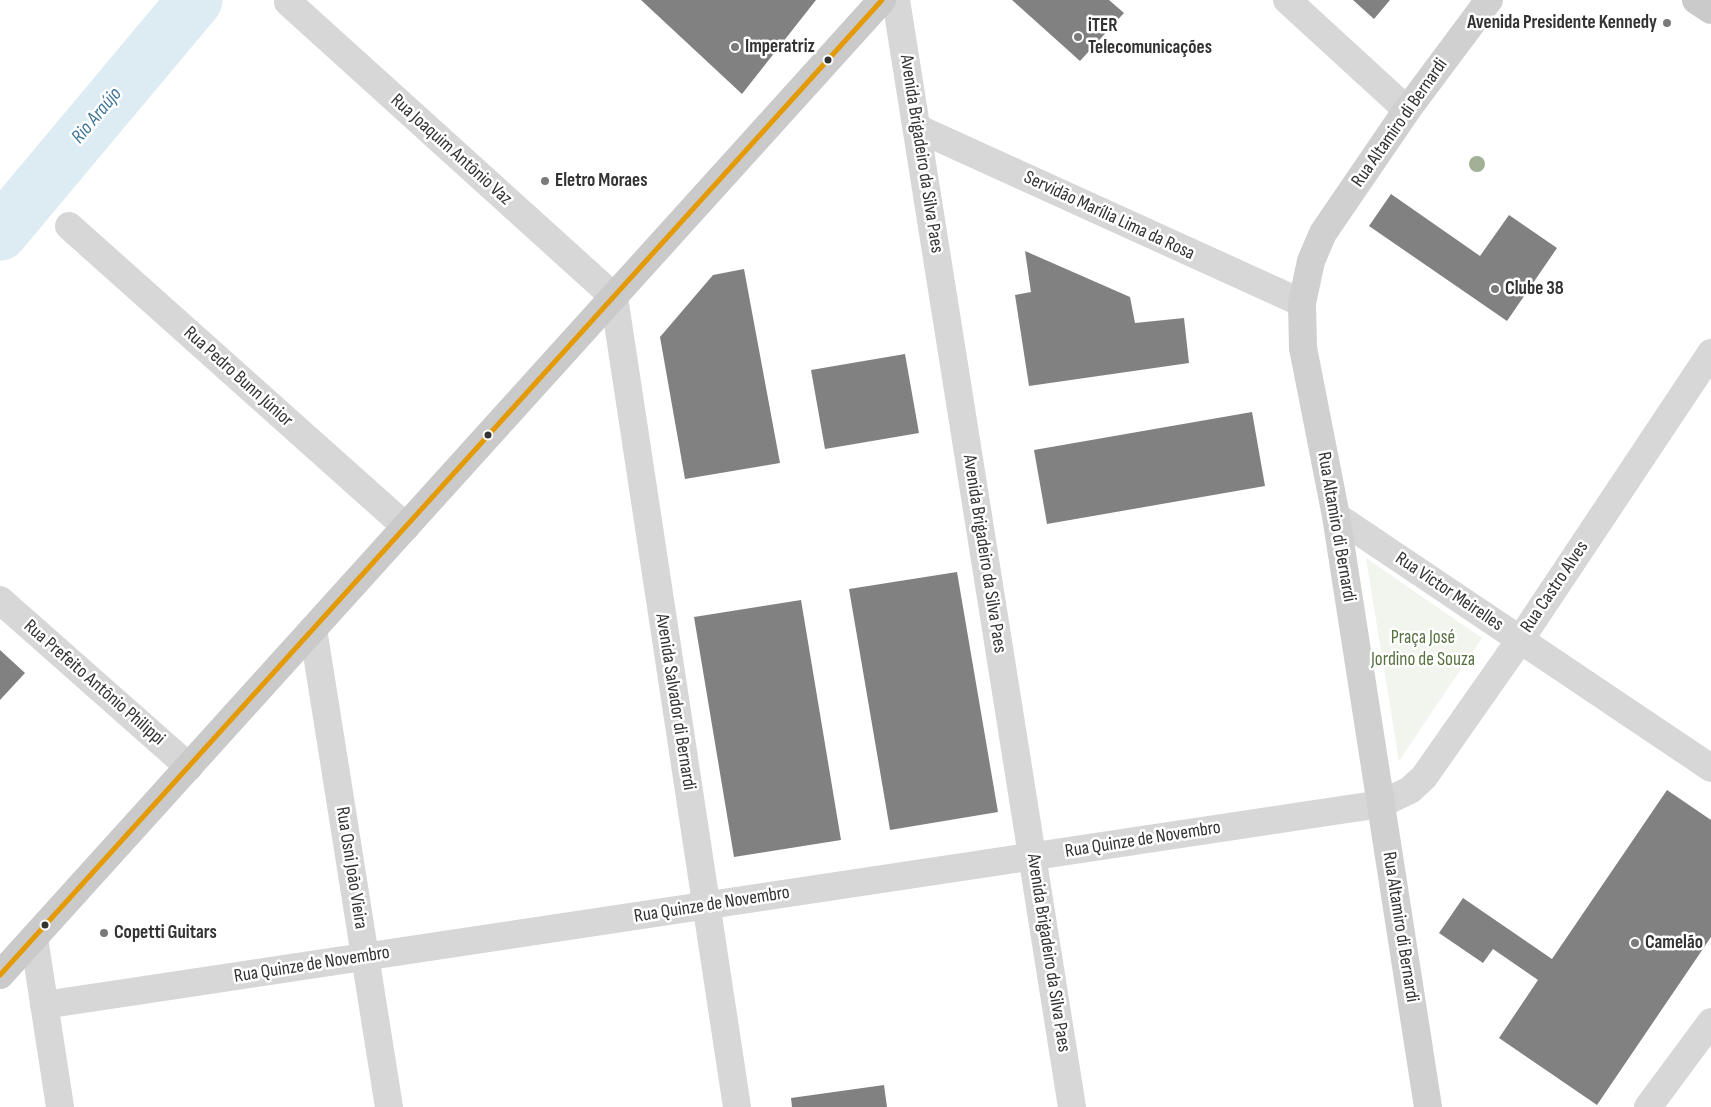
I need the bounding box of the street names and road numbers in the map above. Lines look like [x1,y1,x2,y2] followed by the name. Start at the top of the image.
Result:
[894,53,948,255] street label: Avenida Brigadeiro da Silva Paes
[1347,54,1453,192] street label: Rua Altamiro di Bernardi
[386,89,516,211] street label: Rua Joaquim Antônio Vaz
[1020,166,1198,266] street label: Servidão Marília Lima da Rosa
[179,322,297,432] street label: Rua Pedro Bunn Júnior
[1312,450,1360,604] street label: Rua Altamiro di Bernardi
[957,453,1011,655] street label: Avenida Brigadeiro da Silva Paes
[1516,537,1594,637] street label: Rua Castro Alves
[1391,547,1507,637] street label: Rua Victor Meirelles
[650,612,700,792] street label: Avenida Salvador di Bernardi
[19,615,169,751] street label: Rua Prefeito Antônio Philippi
[330,805,372,931] street label: Rua Osni João Vieira
[1064,816,1222,864] street label: Rua Quinze de Novembro
[1377,850,1423,1004] street label: Rua Altamiro di Bernardi
[1021,852,1075,1054] street label: Avenida Brigadeiro da Silva Paes
[633,881,791,929] street label: Rua Quinze de Novembro
[233,941,391,989] street label: Rua Quinze de Novembro

